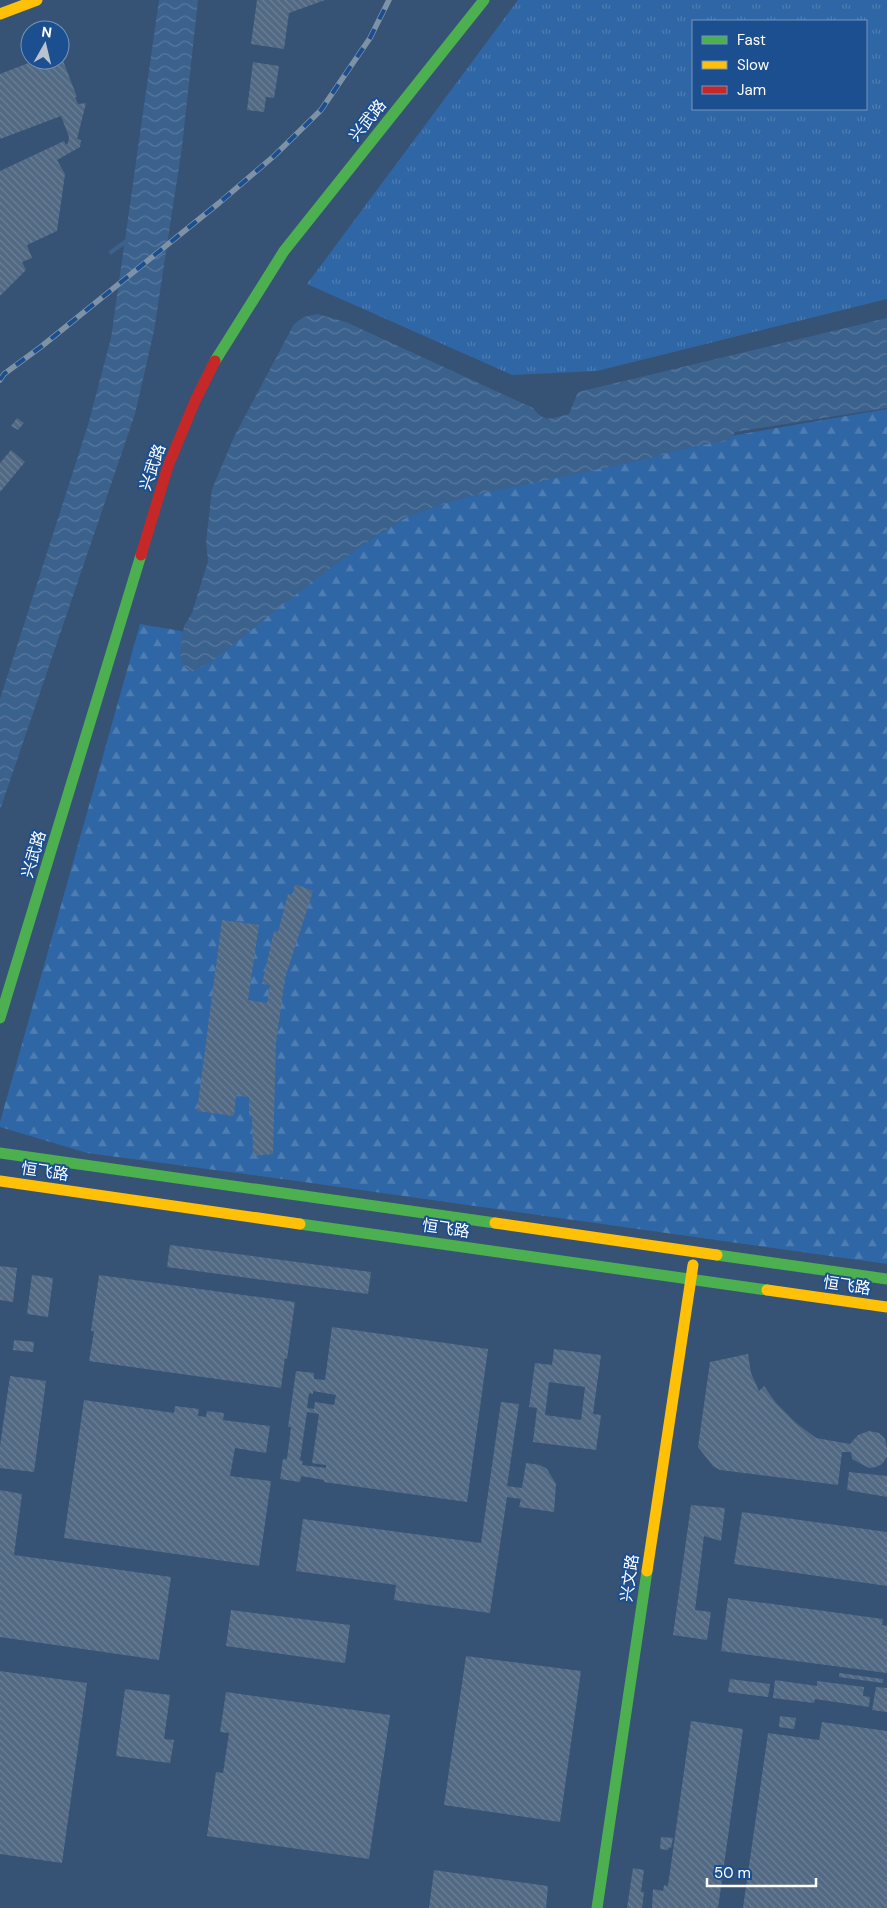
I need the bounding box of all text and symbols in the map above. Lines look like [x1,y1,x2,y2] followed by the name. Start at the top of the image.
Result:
[20,20,70,70] north arrow
[692,20,867,110] legend
[40,23,53,42] text: N
[737,30,766,50] text: Fast
[737,55,770,75] text: Slow
[737,80,766,100] text: Jam
[344,95,391,146] street label: 兴武路
[135,441,170,493] street label: 兴武路
[16,828,51,880] street label: 兴武路
[20,1158,70,1185] street label: 恒飞路
[421,1215,471,1242] street label: 恒飞路
[822,1272,872,1299] street label: 恒飞路
[616,1553,643,1603] street label: 兴文路
[707,1856,816,1888] scale bar
[714,1863,751,1883] text: 50 m

